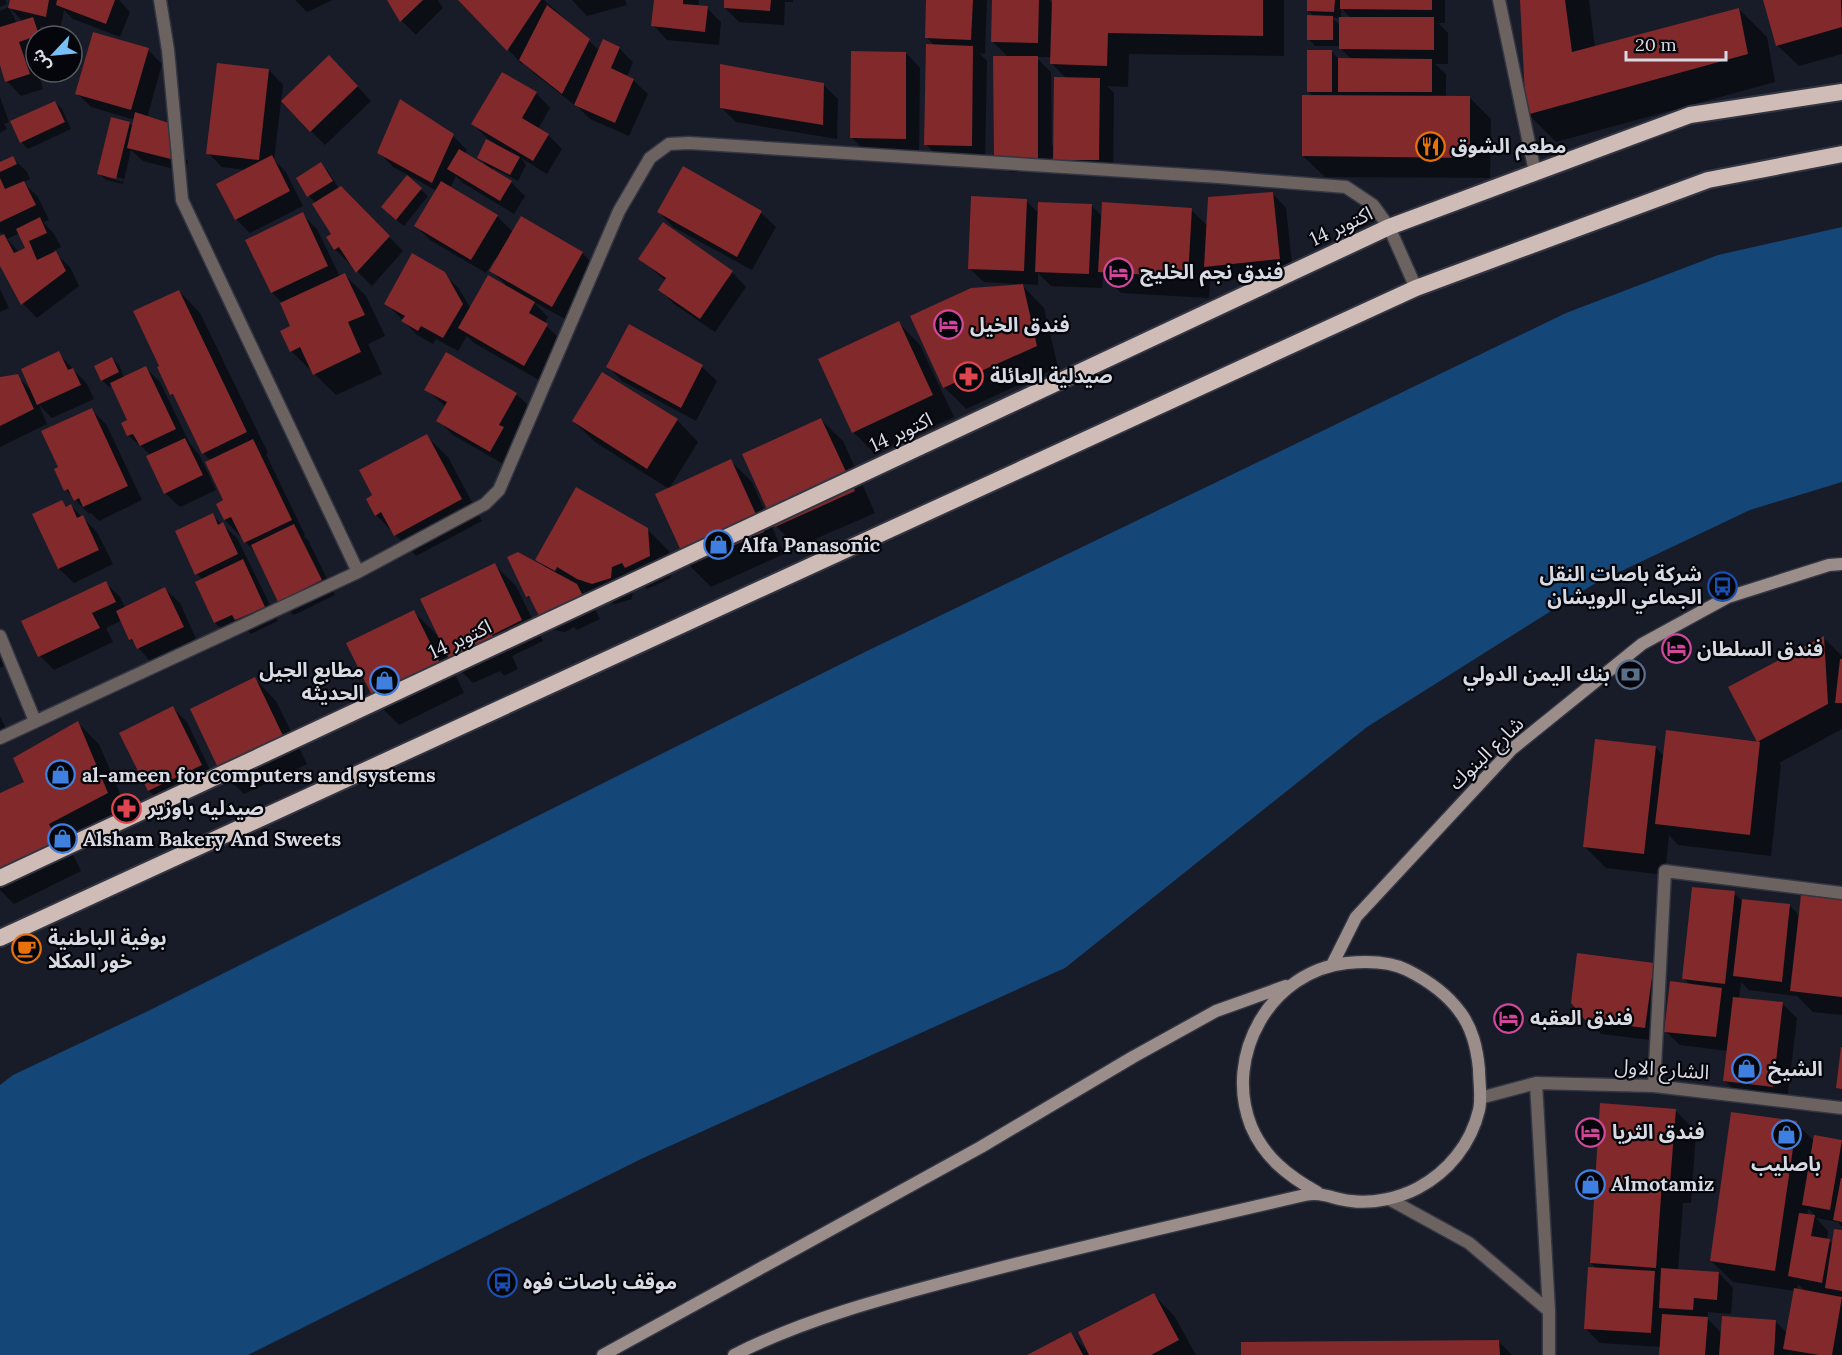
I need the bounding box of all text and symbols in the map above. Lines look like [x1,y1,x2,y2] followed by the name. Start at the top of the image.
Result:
[24,24,84,84] north arrow
[1626,24,1726,62] scale bar
[1635,33,1677,56] text: 20 m
[27,46,54,75] text: ش
[1414,130,1446,162] restaurant icon: مطعم الشوق
[1451,133,1566,161] place label: مطعم الشوق
[1305,200,1376,251] street label: 14 اكتوبر
[1103,256,1135,288] hotel icon: فندق نجم الخليج
[1140,259,1283,287] place label: فندق نجم الخليج
[933,309,965,341] hotel icon: فندق الخيل
[970,312,1070,337] place label: فندق الخيل
[953,360,985,392] pharmacy icon: صيدلية العائلة
[990,363,1113,388] place label: صيدلية العائلة
[865,406,936,457] street label: 14 اكتوبر
[703,529,735,561] shop icon: Alfa Panasonic
[740,532,881,557] place label: Alfa Panasonic
[1540,561,1702,614] place label: شركة باصات النقل الجماعي الرويشان
[1707,570,1739,602] bus stop icon: شركة باصات النقل الجماعي الرويشان
[424,613,495,664] street label: 14 اكتوبر
[1660,633,1692,665] hotel icon: فندق السلطان
[1697,636,1823,661] place label: فندق السلطان
[259,657,364,705] place label: مطابع الجيل الحديثه
[1615,658,1647,690] bank icon: بنك اليمن الدولي
[1463,661,1610,691] place label: بنك اليمن الدولي
[369,665,401,697] shop icon: مطابع الجيل الحديثه
[1443,711,1531,797] street label: شارع البنوك
[45,759,77,791] shop icon: al-ameen for computers and systems
[82,762,436,787] place label: al-ameen for computers and systems
[111,792,143,824] pharmacy icon: صيدليه باوزير
[147,795,264,820] place label: صيدليه باوزير
[46,823,78,855] shop icon: Alsham Bakery And Sweets
[83,826,342,851] place label: Alsham Bakery And Sweets
[48,925,167,973] place label: بوفية الباطنية خور المكلا
[11,933,43,965] cafe icon: بوفية الباطنية خور المكلا
[1493,1002,1525,1034] hotel icon: فندق العقبه
[1530,1005,1633,1030] place label: فندق العقبه
[1614,1053,1710,1087] street label: الشارع الاول
[1731,1053,1763,1085] shop icon: الشيخ
[1768,1056,1823,1084] place label: الشيخ
[1575,1116,1607,1148] hotel icon: فندق الثريا
[1770,1118,1802,1150] shop icon: باصليب
[1612,1119,1705,1144] place label: فندق الثريا
[1751,1151,1821,1176] place label: باصليب
[1574,1168,1606,1200] shop icon: Almotamiz
[1611,1171,1714,1196] place label: Almotamiz
[486,1266,518,1298] bus stop icon: موقف باصات فوه
[523,1269,677,1294] place label: موقف باصات فوه

